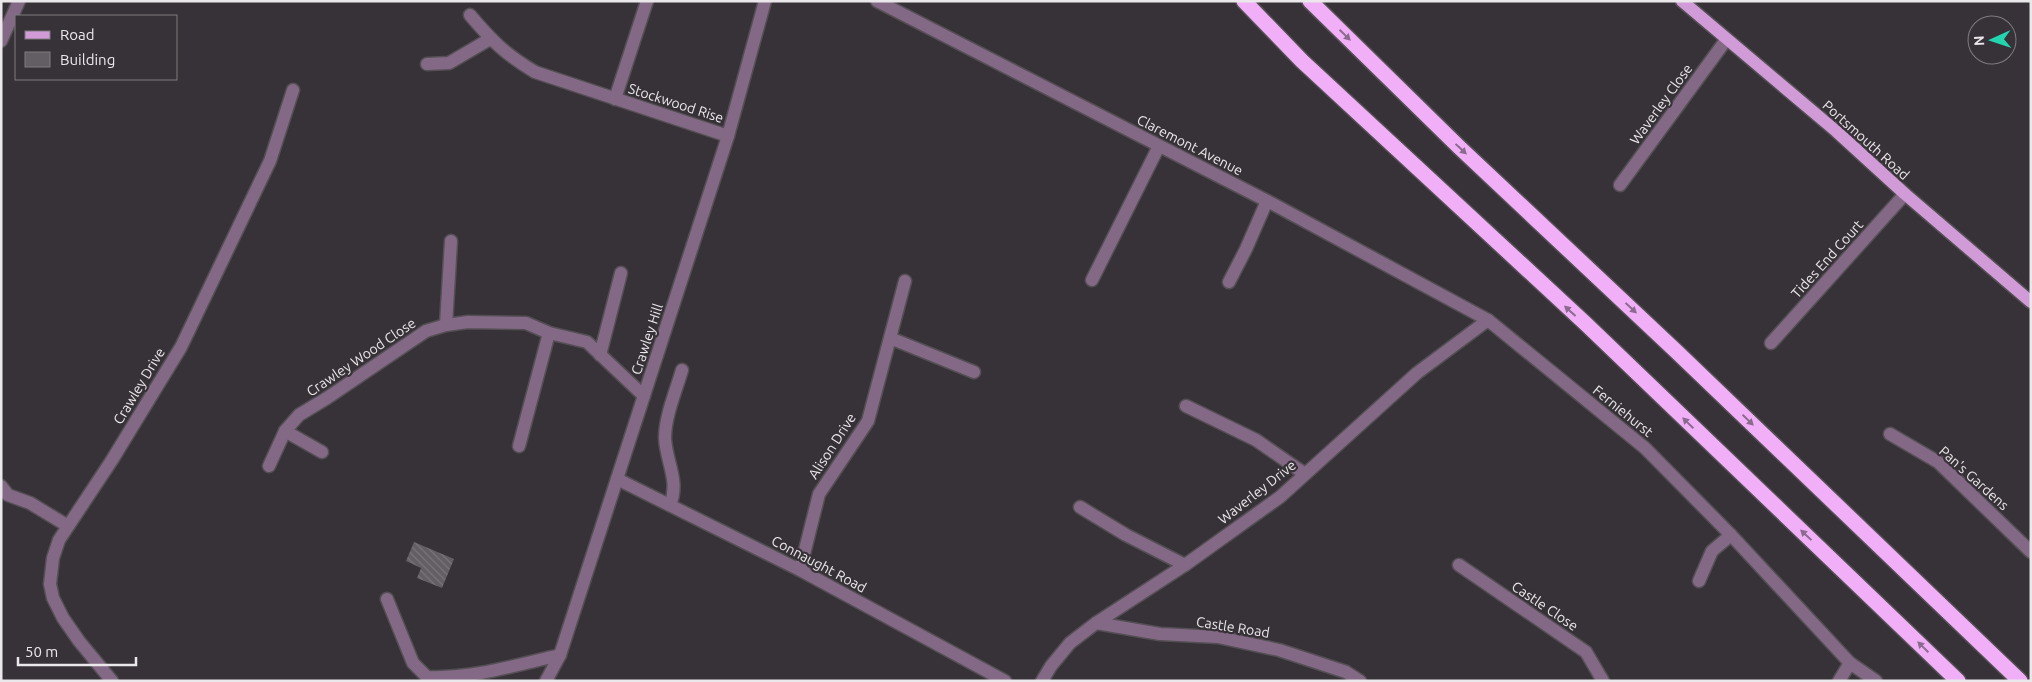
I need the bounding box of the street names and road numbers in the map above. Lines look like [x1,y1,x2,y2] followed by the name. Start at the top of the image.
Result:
[1627,61,1695,147] street label: Waverley Close
[626,80,726,126] street label: Stockwood Rise
[1820,97,1912,183] street label: Portsmouth Road
[1134,111,1246,179] street label: Claremont Avenue
[1788,216,1867,301] street label: Tides End Court
[628,301,666,377] street label: Crawley Hill
[303,315,419,399] street label: Crawley Wood Close
[110,345,168,427] street label: Crawley Drive
[1590,382,1657,440] street label: Ferniehurst
[805,410,859,482] street label: Alison Drive
[1936,443,2012,513] street label: Pan's Gardens
[1215,457,1299,527] street label: Waverley Drive
[769,532,869,596] street label: Connaught Road
[1509,578,1581,634] street label: Castle Close
[1195,613,1271,641] street label: Castle Road

